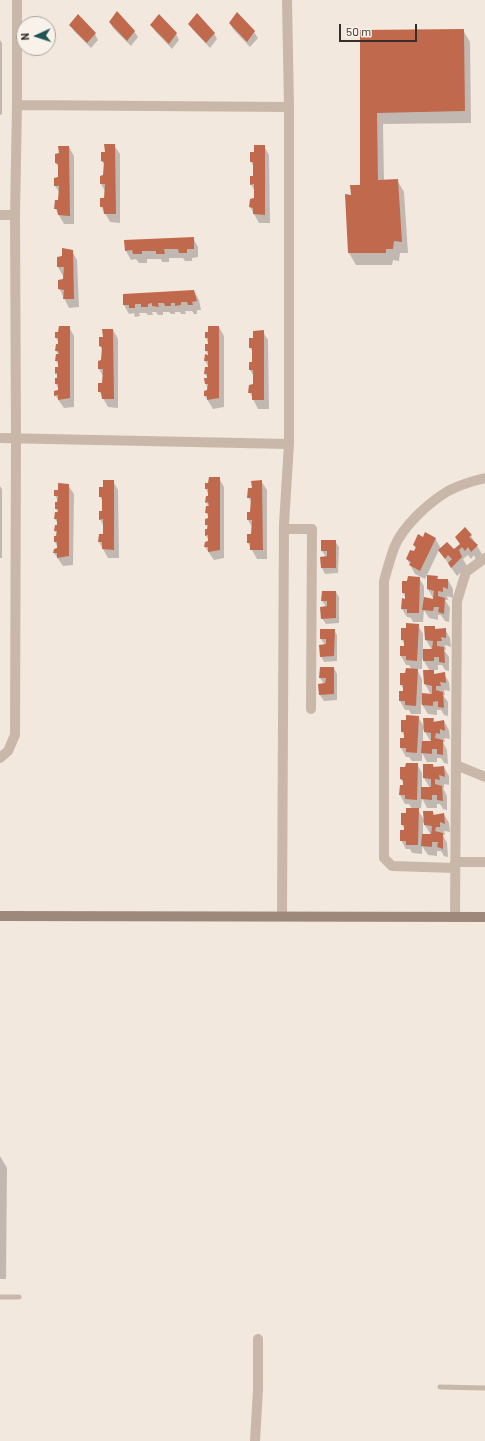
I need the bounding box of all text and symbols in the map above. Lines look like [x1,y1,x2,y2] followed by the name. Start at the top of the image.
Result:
[16,16,56,56] north arrow
[341,16,419,42] scale bar
[346,24,371,38] text: 50 m
[18,33,31,41] text: N

